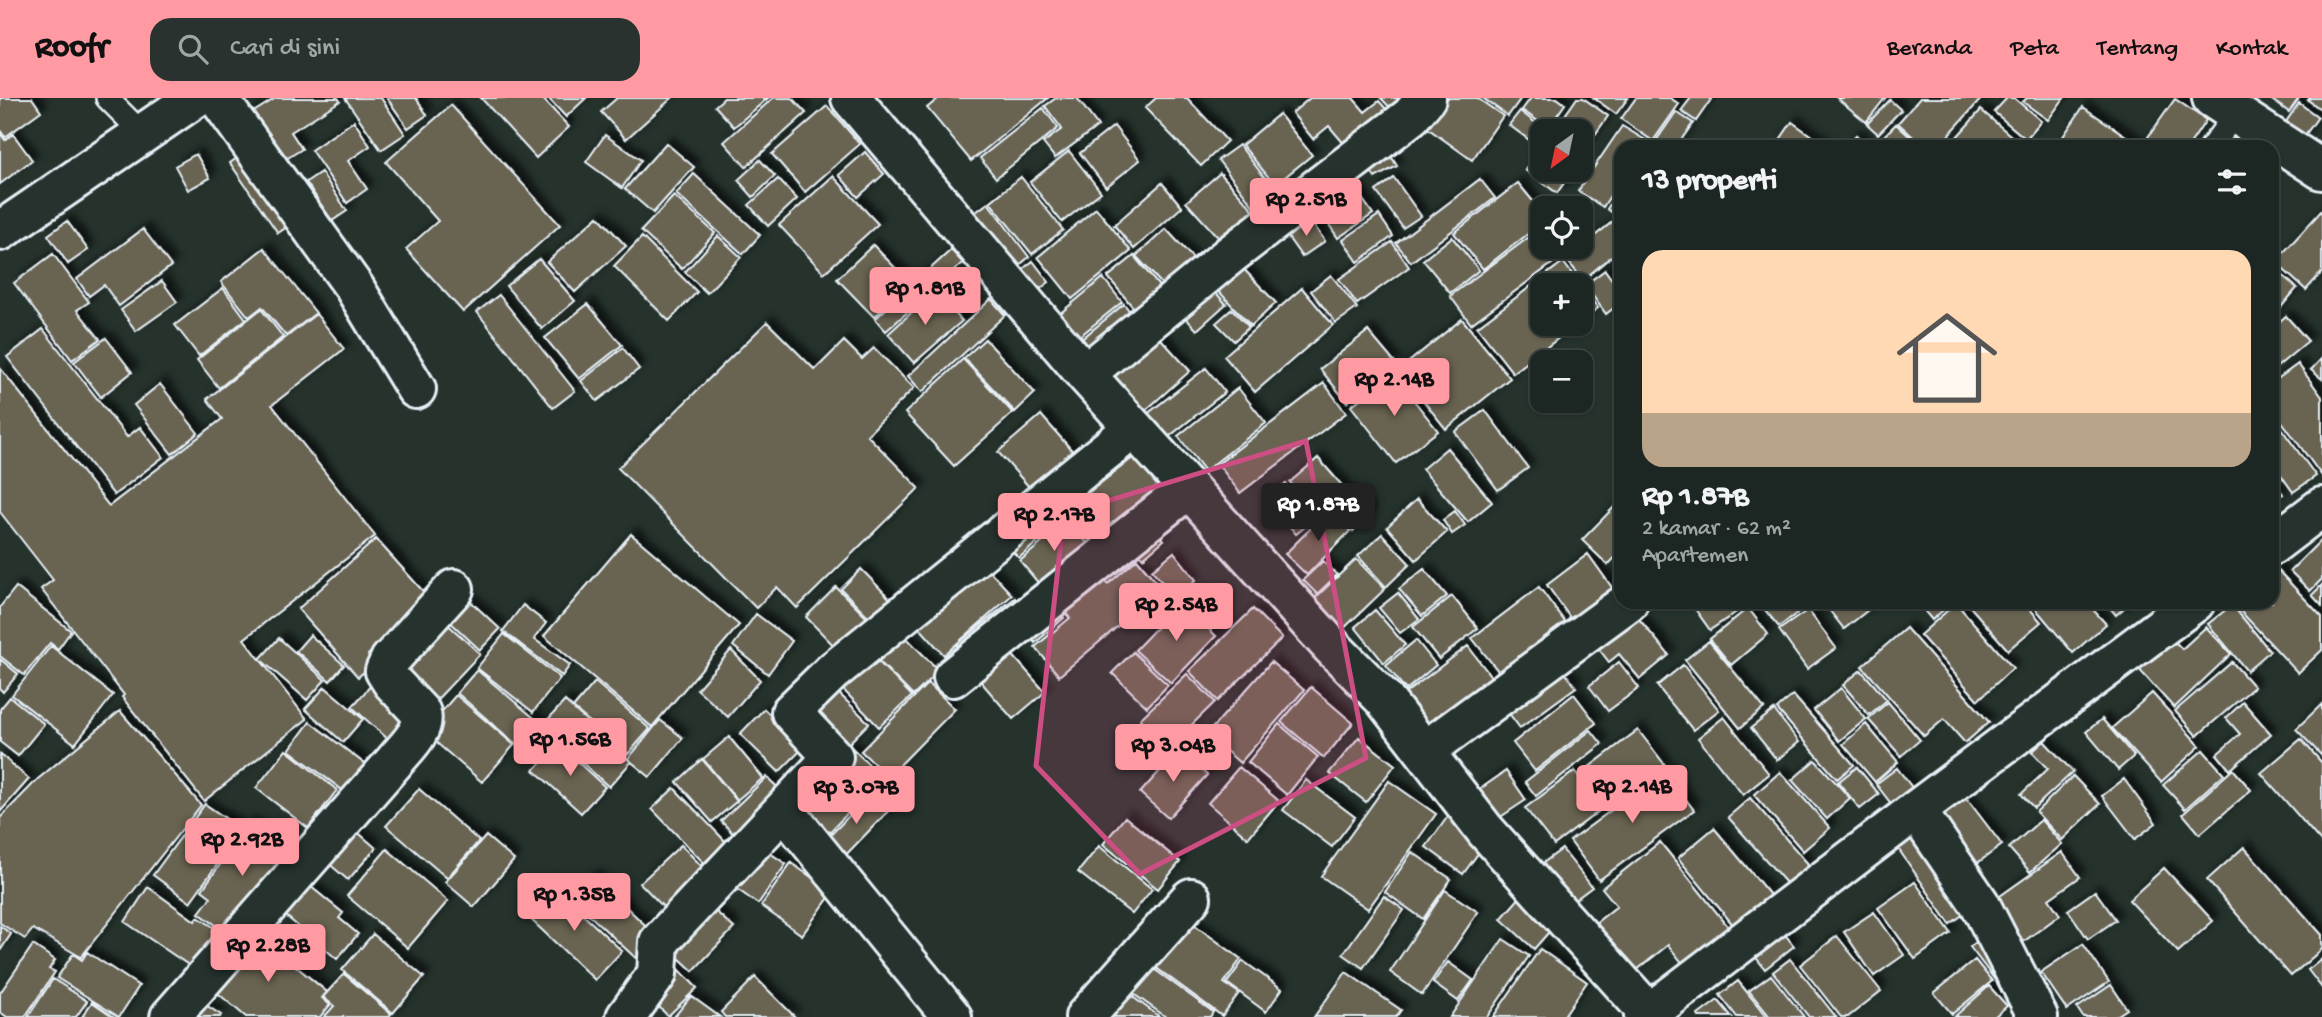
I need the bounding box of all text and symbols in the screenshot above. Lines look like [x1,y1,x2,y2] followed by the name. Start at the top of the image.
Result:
[150,18,640,81] search box
[35,30,108,68] text: Roofr
[174,30,212,68] icon: search
[230,34,340,65] text: Cari di sini
[1887,35,1972,64] text: Beranda
[2010,35,2059,64] text: Peta
[2097,35,2178,64] text: Tentang
[2216,35,2287,64] text: Kontak
[1530,119,1592,182] north arrow
[1530,119,1593,413] map controls
[2213,163,2251,201] icon: filters
[1642,165,1777,200] text: 13 properti
[1234,178,1378,238] pin: Rp 2.51B
[1266,187,1346,214] text: Rp 2.51B
[1530,196,1593,259] button: locate
[853,268,997,327] pin: Rp 1.81B
[1530,273,1593,336] button: +
[886,276,964,303] text: Rp 1.81B
[1884,295,2010,421] icon: home
[1530,350,1593,413] button: −
[1322,358,1466,418] pin: Rp 2.14B
[1354,367,1434,394] text: Rp 2.14B
[1642,481,1749,516] text: Rp 1.87B
[1246,484,1390,543] pin: Rp 1.87B
[1277,492,1359,519] text: Rp 1.87B
[982,494,1126,553] pin: Rp 2.17B
[1014,502,1094,529] text: Rp 2.17B
[1642,516,1791,543] text: 2 kamar · 62 m²
[1642,543,1748,570] text: Apartemen
[1104,584,1248,643] pin: Rp 2.54B
[1135,592,1217,619] text: Rp 2.54B
[498,718,642,778] pin: Rp 1.56B
[1101,724,1245,784] pin: Rp 3.04B
[530,727,610,754] text: Rp 1.56B
[1131,733,1215,760] text: Rp 3.04B
[784,766,928,826] pin: Rp 3.07B
[1560,766,1704,825] pin: Rp 2.14B
[1592,774,1672,801] text: Rp 2.14B
[814,775,898,802] text: Rp 3.07B
[170,818,314,878] pin: Rp 2.92B
[201,827,283,854] text: Rp 2.92B
[502,874,646,933] pin: Rp 1.35B
[533,882,615,909] text: Rp 1.35B
[196,924,340,984] pin: Rp 2.28B
[227,933,309,960] text: Rp 2.28B

